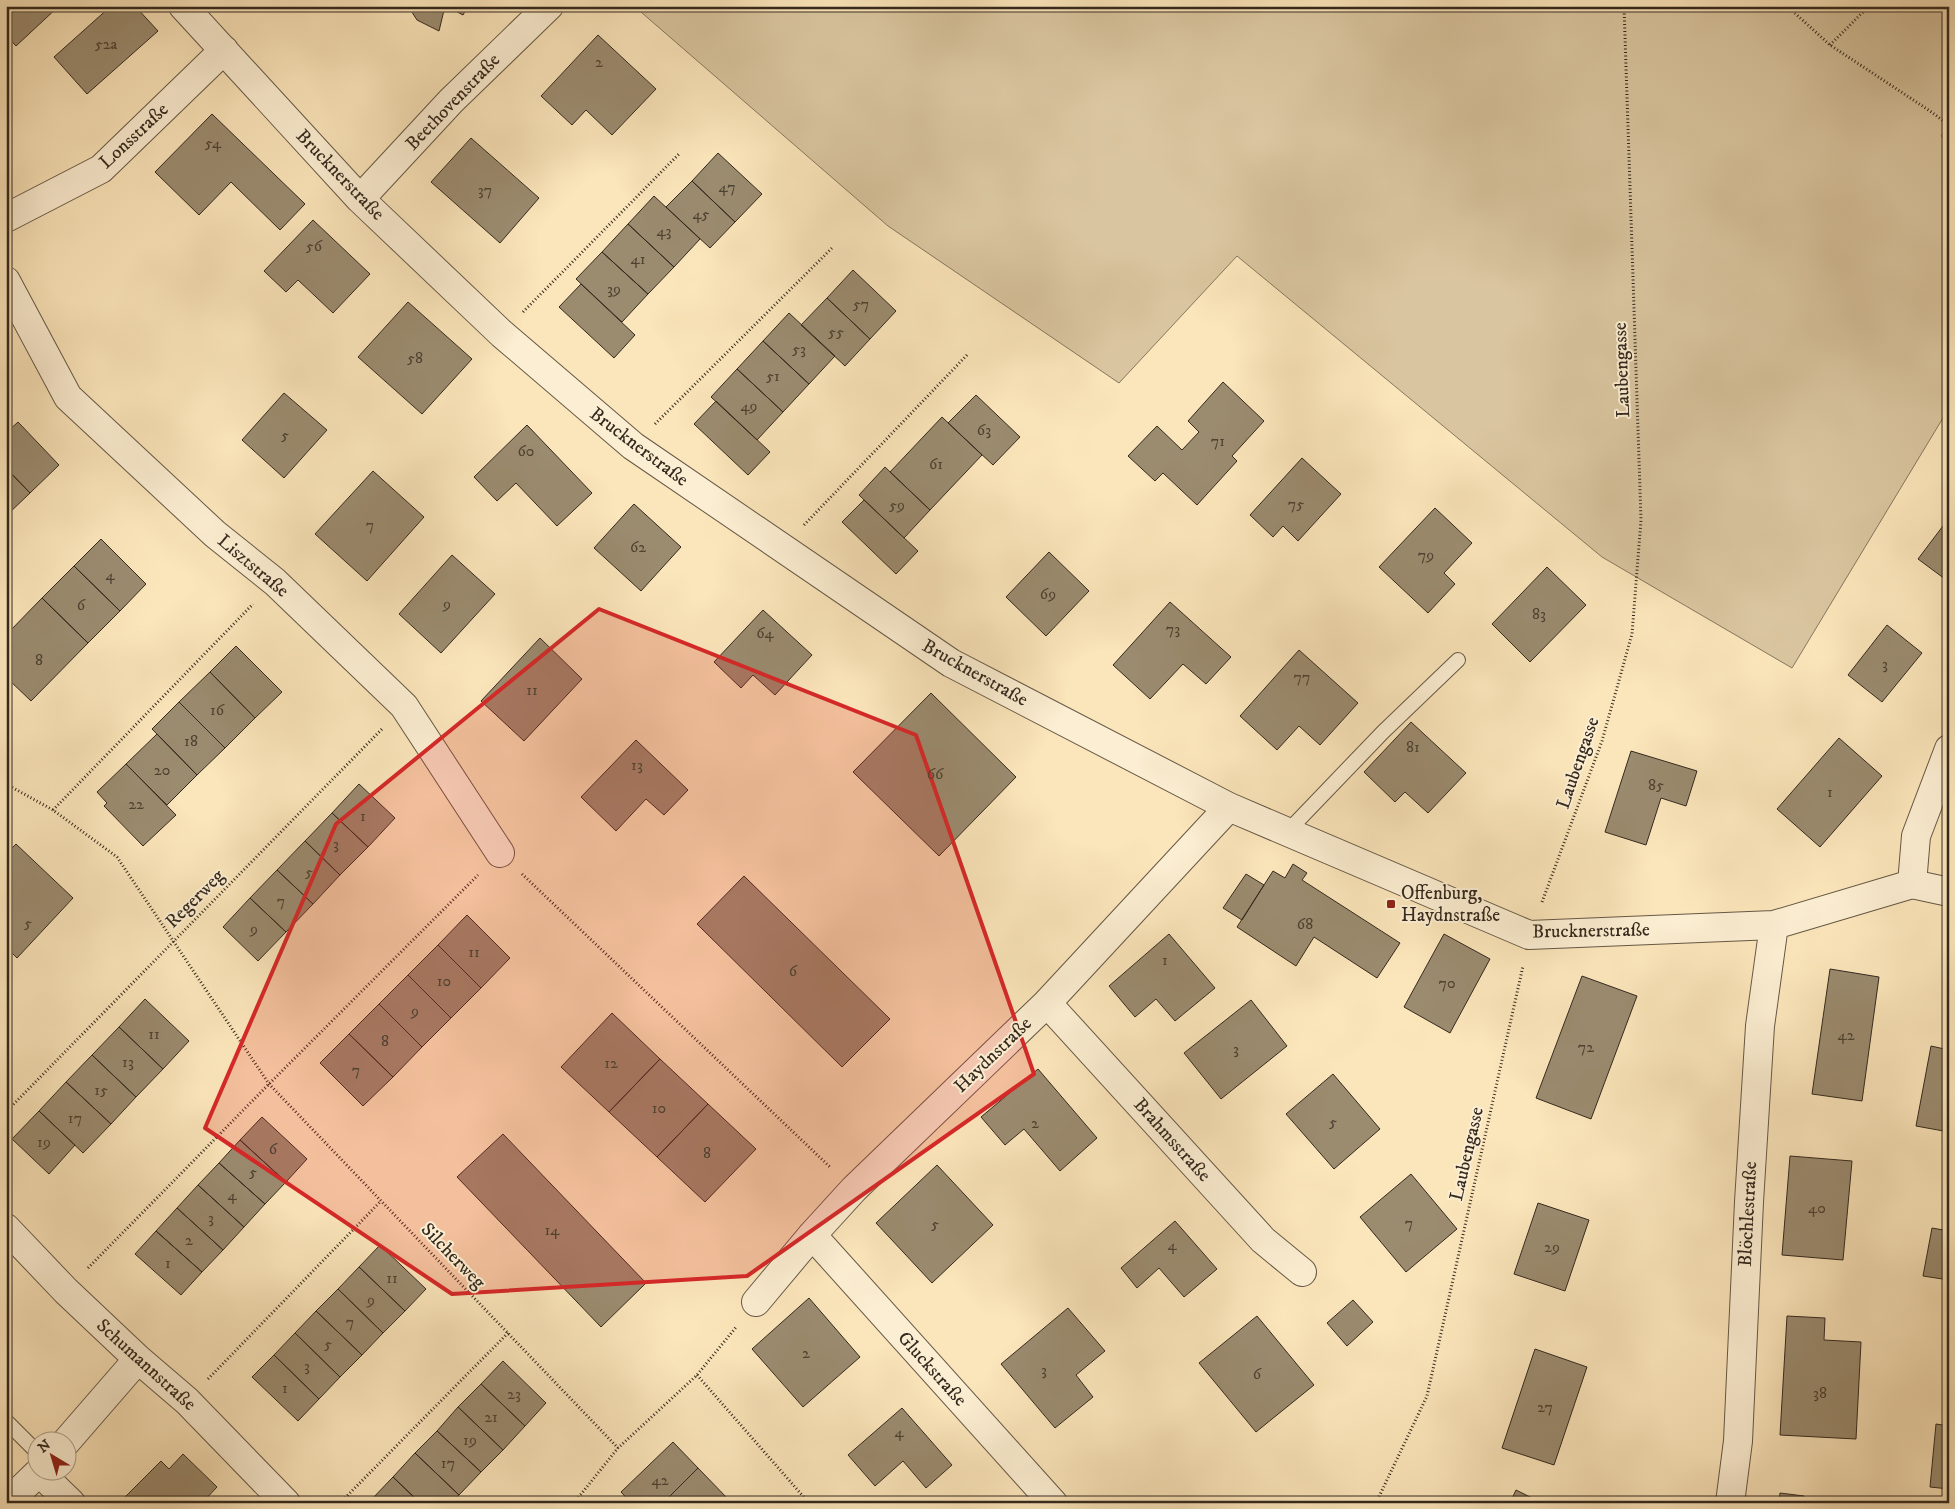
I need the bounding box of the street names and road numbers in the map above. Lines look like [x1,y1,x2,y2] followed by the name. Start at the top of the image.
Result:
[401,49,505,155] street label: Beethovenstraße
[95,98,173,174] street label: Lonsstraße
[291,125,389,225] street label: Brucknerstraße
[1609,322,1635,418] street label: Laubengasse
[585,402,693,492] street label: Brucknerstraße
[213,529,294,603] street label: Lisztstraße
[918,634,1032,712] street label: Brucknerstraße
[1552,714,1604,812] street label: Laubengasse
[161,864,230,933] street label: Regerweg
[1532,918,1650,944] street label: Brucknerstraße
[949,1012,1037,1098] street label: Haydnstraße
[1128,1093,1216,1187] street label: Brahmsstraße
[1445,1105,1489,1203] street label: Laubengasse
[1734,1161,1762,1267] street label: Blöchlestraße
[416,1218,491,1294] street label: Silcherweg
[91,1314,201,1416] street label: Schumannstraße
[892,1327,972,1411] street label: Gluckstraße

